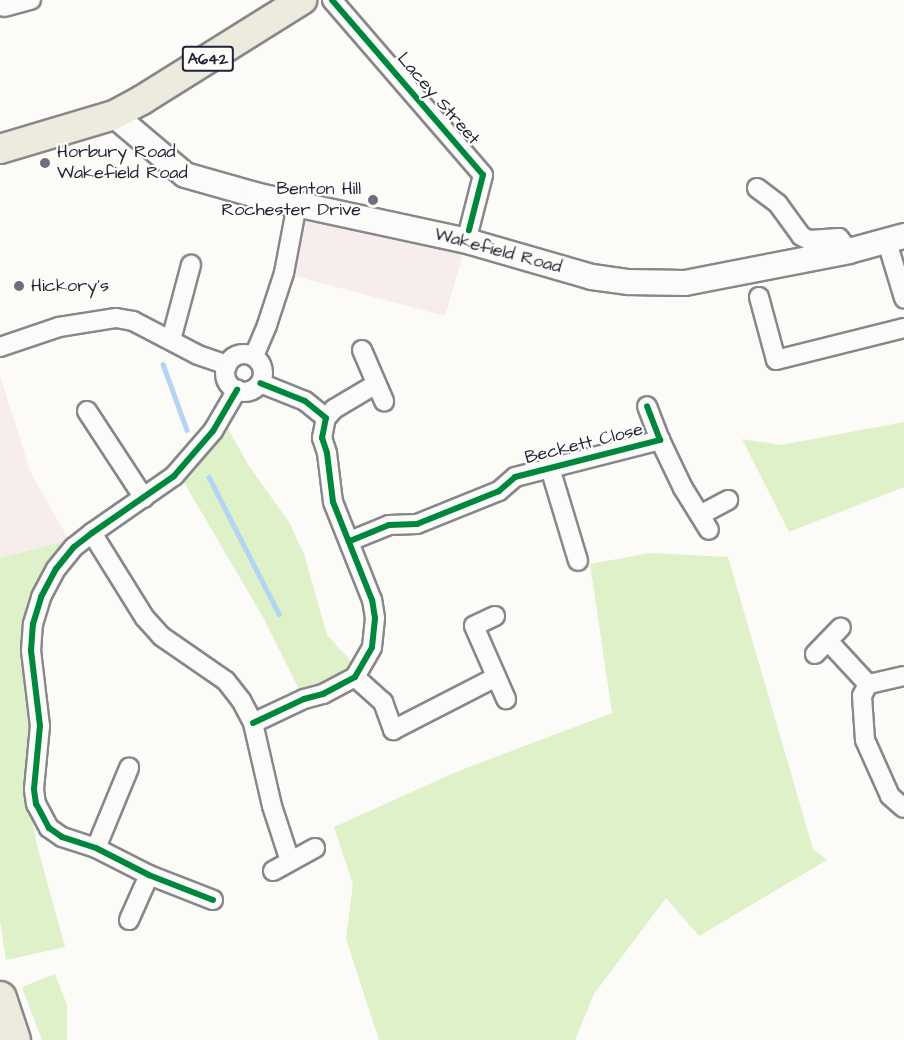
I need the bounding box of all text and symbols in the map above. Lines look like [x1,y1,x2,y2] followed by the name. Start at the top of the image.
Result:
[181,46,235,72] road number: A642
[392,48,484,150] street label: Lacey Street
[57,142,188,184] place label: Horbury Road Wakefield Road
[38,156,52,170] marker: Horbury Road Wakefield Road
[221,179,361,222] place label: Benton Hill Rochester Drive
[366,193,380,207] marker: Benton Hill Rochester Drive
[432,224,564,278] street label: Wakefield Road
[31,275,109,297] place label: Hickory's
[12,279,26,293] marker: Hickory's
[523,419,645,469] street label: Beckett Close

